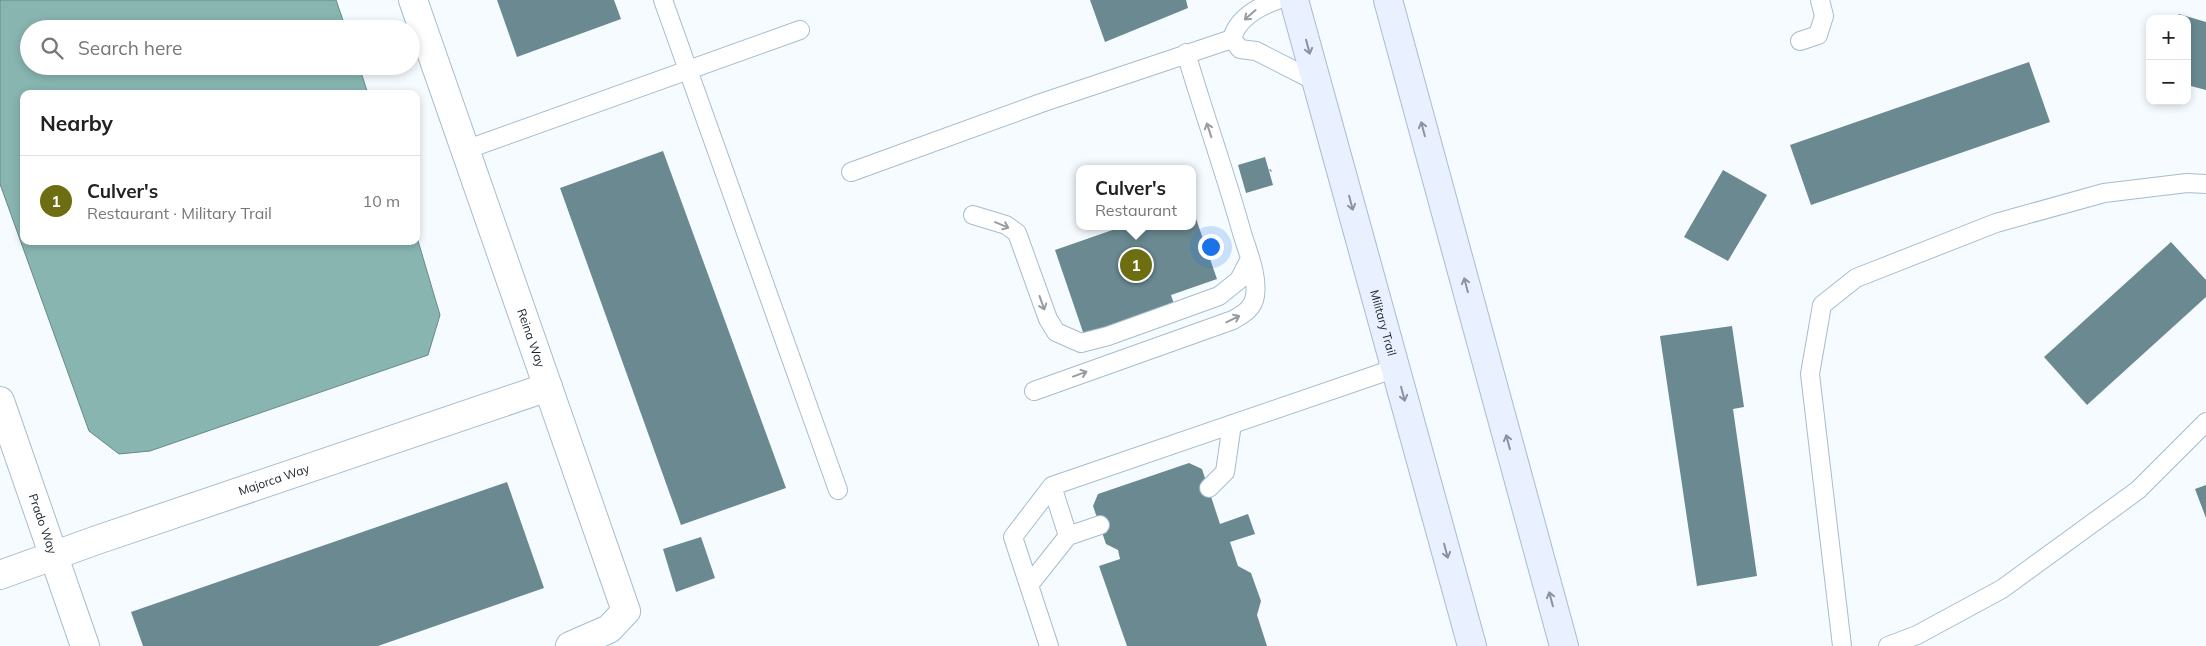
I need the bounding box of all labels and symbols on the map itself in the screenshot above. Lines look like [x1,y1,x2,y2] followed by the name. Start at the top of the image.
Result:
[1243,9,1256,21] one-way arrow
[1303,38,1313,54] one-way arrow
[1418,121,1427,137] one-way arrow
[1204,122,1214,138] one-way arrow
[1347,195,1356,211] one-way arrow
[994,221,1009,231] one-way arrow
[1198,234,1224,260] your location
[1120,246,1152,284] pin: 1
[1460,278,1470,294] one-way arrow
[1367,288,1400,358] street label: Military Trail
[1038,295,1047,310] one-way arrow
[514,307,549,370] street label: Reina Way
[1225,314,1240,323] one-way arrow
[1072,369,1087,378] one-way arrow
[1399,385,1408,401] one-way arrow
[1503,435,1513,451] one-way arrow
[236,460,312,498] street label: Majorca Way
[26,492,61,556] street label: Prado Way
[1441,542,1451,558] one-way arrow
[1546,591,1556,607] one-way arrow

